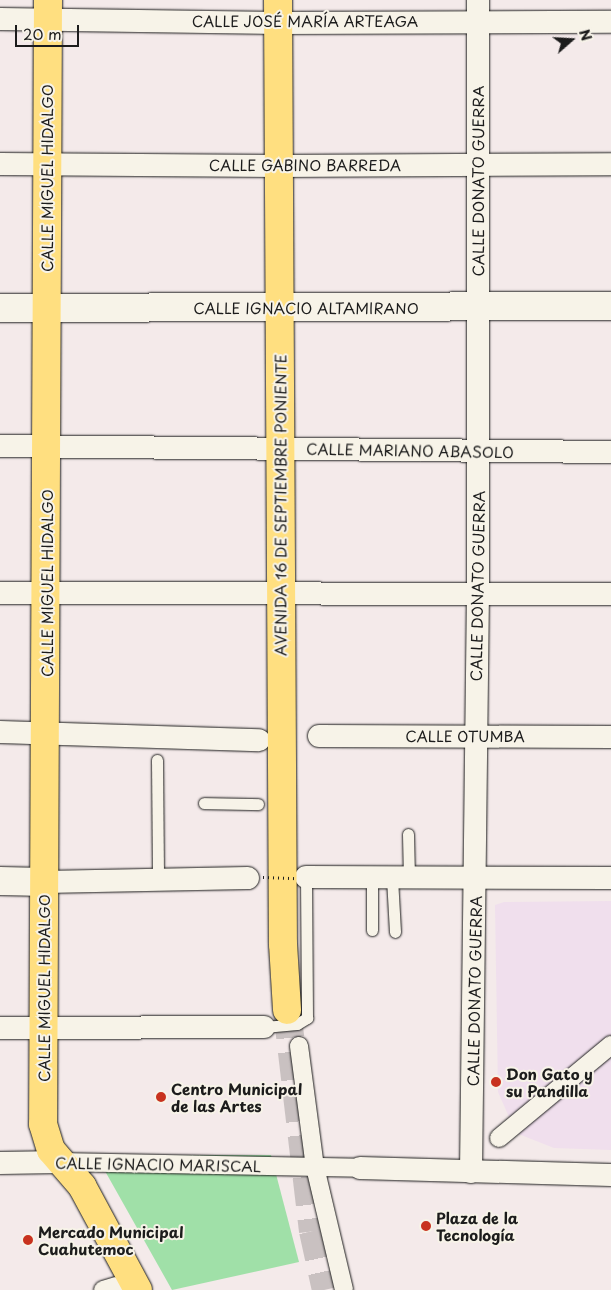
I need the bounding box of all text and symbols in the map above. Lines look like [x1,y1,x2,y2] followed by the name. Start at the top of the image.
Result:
[190,12,420,30] street label: CALLE JOSÉ MARÍA ARTEAGA
[18,15,81,47] scale bar
[546,15,596,65] north arrow
[23,22,62,45] text: 20 m
[574,26,597,44] text: N
[38,83,56,273] street label: CALLE MIGUEL HIDALGO
[469,85,487,277] street label: CALLE DONATO GUERRA
[207,156,403,174] street label: CALLE GABINO BARREDA
[191,299,421,317] street label: CALLE IGNACIO ALTAMIRANO
[271,354,289,656] street label: AVENIDA 16 DE SEPTIEMBRE PONIENTE
[305,439,515,461] street label: CALLE MARIANO ABASOLO
[38,488,56,678] street label: CALLE MIGUEL HIDALGO
[466,490,488,682] street label: CALLE DONATO GUERRA
[405,727,525,745] street label: CALLE OTUMBA
[35,893,53,1083] street label: CALLE MIGUEL HIDALGO
[463,895,485,1087] street label: CALLE DONATO GUERRA
[506,1064,592,1099] place label: Don Gato y su Pandilla
[490,1076,502,1088] marker: Don Gato y su Pandilla
[171,1079,302,1114] place label: Centro Municipal de las Artes
[155,1091,167,1103] marker: Centro Municipal de las Artes
[54,1153,262,1175] street label: CALLE IGNACIO MARISCAL
[436,1208,520,1243] place label: Plaza de la Tecnología
[420,1220,432,1232] marker: Plaza de la Tecnología
[38,1222,183,1257] place label: Mercado Municipal Cuahutemoc
[22,1234,34,1246] marker: Mercado Municipal Cuahutemoc

